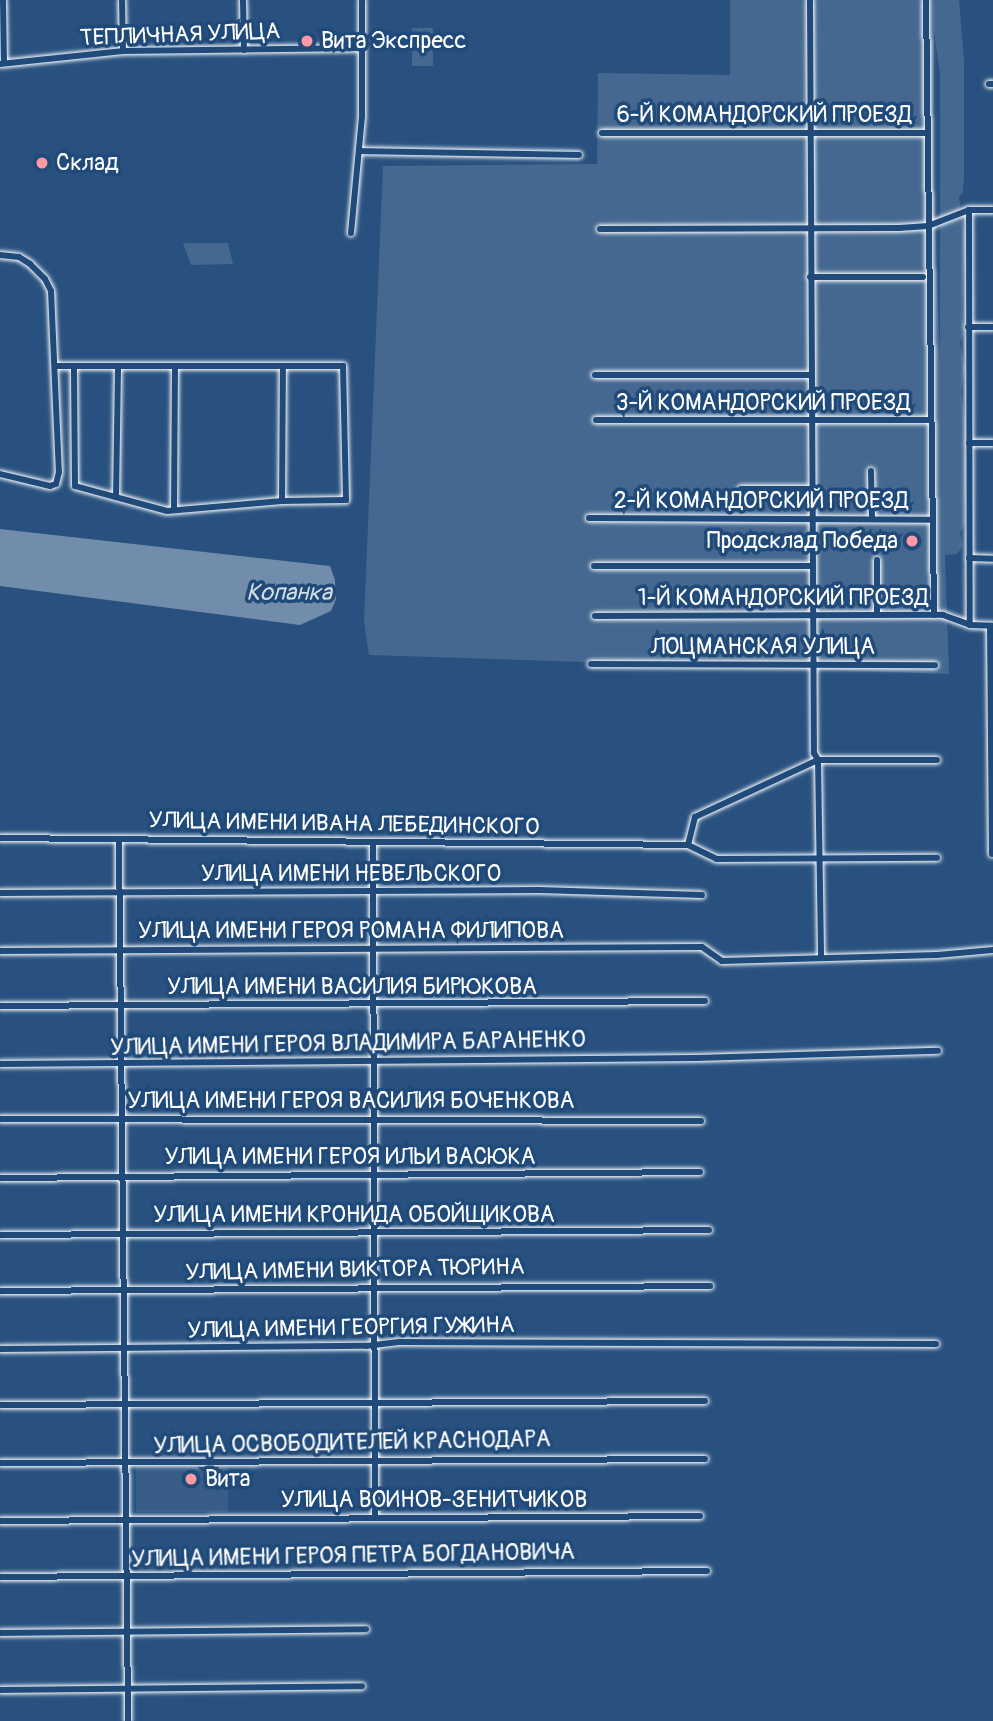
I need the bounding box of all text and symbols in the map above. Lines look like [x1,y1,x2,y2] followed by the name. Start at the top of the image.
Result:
[79,18,281,52] street label: ТЕПЛИЧНАЯ УЛИЦА
[321,27,466,55] place label: Вита Экспресс
[299,33,315,49] marker: Вита Экспресс
[616,101,912,129] street label: 6-Й КОМАНДОРСКИЙ ПРОЕЗД
[56,149,119,177] place label: Склад
[34,155,50,171] marker: Склад
[616,389,910,417] street label: 3-Й КОМАНДОРСКИЙ ПРОЕЗД
[614,487,908,515] street label: 2-Й КОМАНДОРСКИЙ ПРОЕЗД
[707,527,898,555] place label: Продсклад Победа
[904,533,920,549] marker: Продсклад Победа
[246,579,332,607] water label: Копанка
[638,584,928,612] street label: 1-Й КОМАНДОРСКИЙ ПРОЕЗД
[651,633,875,661] street label: ЛОЦМАНСКАЯ УЛИЦА
[148,807,540,841] street label: УЛИЦА ИМЕНИ ИВАНА ЛЕБЕДИНСКОГО
[201,860,501,888] street label: УЛИЦА ИМЕНИ НЕВЕЛЬСКОГО
[138,917,564,945] street label: УЛИЦА ИМЕНИ ГЕРОЯ РОМАНА ФИЛИПОВА
[167,973,537,1001] street label: УЛИЦА ИМЕНИ ВАСИЛИЯ БИРЮКОВА
[110,1026,586,1062] street label: УЛИЦА ИМЕНИ ГЕРОЯ ВЛАДИМИРА БАРАНЕНКО
[128,1087,574,1115] street label: УЛИЦА ИМЕНИ ГЕРОЯ ВАСИЛИЯ БОЧЕНКОВА
[165,1143,535,1171] street label: УЛИЦА ИМЕНИ ГЕРОЯ ИЛЬИ ВАСЮКА
[153,1201,555,1229] street label: УЛИЦА ИМЕНИ КРОНИДА ОБОЙЩИКОВА
[185,1253,525,1287] street label: УЛИЦА ИМЕНИ ВИКТОРА ТЮРИНА
[187,1311,515,1345] street label: УЛИЦА ИМЕНИ ГЕОРГИЯ ГУЖИНА
[153,1426,551,1460] street label: УЛИЦА ОСВОБОДИТЕЛЕЙ КРАСНОДАРА
[205,1465,250,1493] place label: Вита
[183,1471,199,1487] marker: Вита
[281,1486,587,1514] street label: УЛИЦА ВОИНОВ-ЗЕНИТЧИКОВ
[131,1538,575,1574] street label: УЛИЦА ИМЕНИ ГЕРОЯ ПЕТРА БОГДАНОВИЧА

